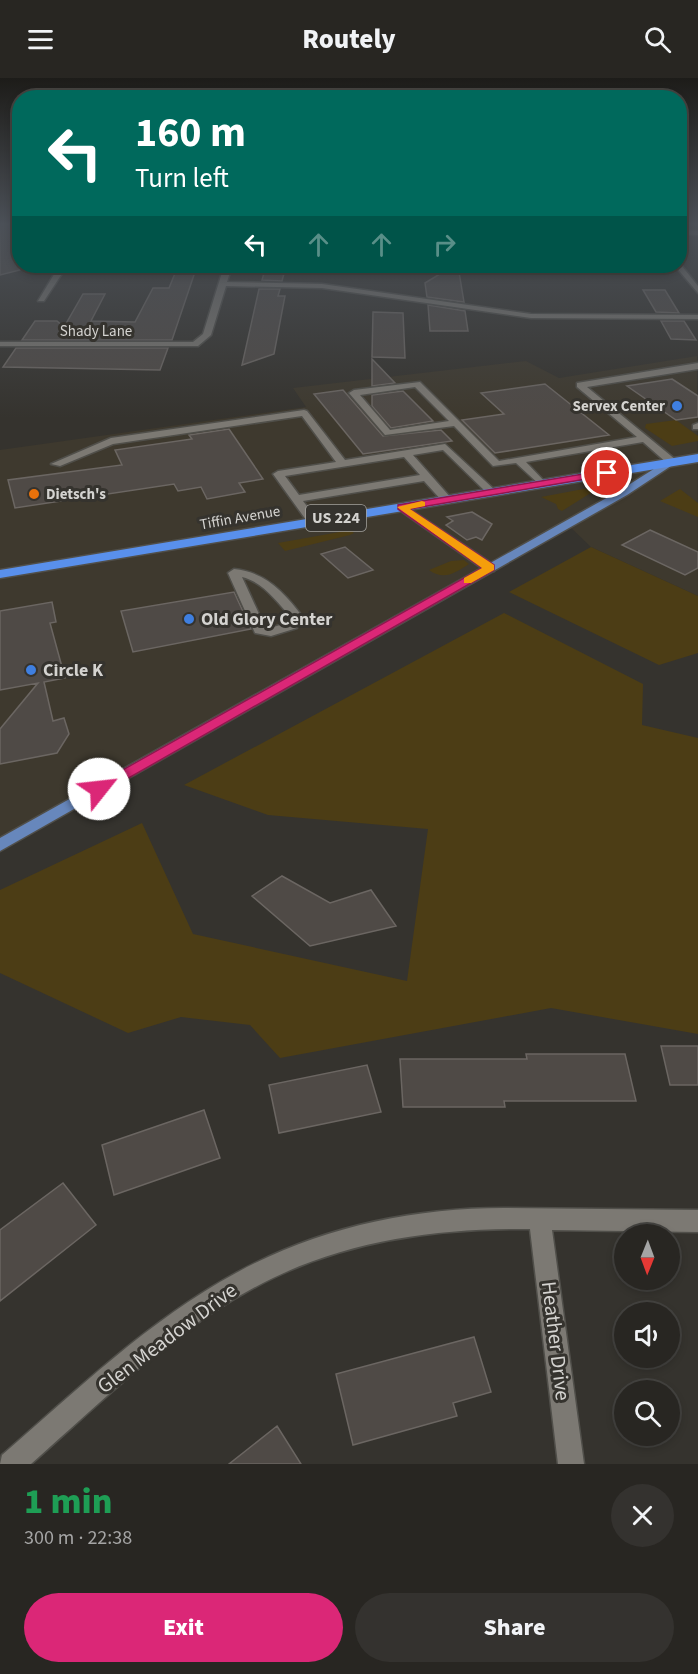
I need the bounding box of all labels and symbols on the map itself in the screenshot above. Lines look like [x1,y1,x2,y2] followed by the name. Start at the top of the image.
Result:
[60,321,132,342] street label: Shady Lane
[573,396,665,417] place label: Servex Center
[670,399,684,413] marker: Servex Center
[581,447,632,498] pin
[46,484,106,505] place label: Dietsch's
[27,487,41,501] marker: Dietsch's
[198,501,282,535] street label: Tiffin Avenue
[306,505,366,531] road number: US 224
[201,607,333,632] place label: Old Glory Center
[182,612,196,626] marker: Old Glory Center
[43,658,104,683] place label: Circle K
[24,663,38,677] marker: Circle K
[67,757,131,821] position arrow
[614,1224,680,1290] north arrow
[91,1275,243,1401] street label: Glen Meadow Drive
[534,1280,578,1402] street label: Heather Drive

